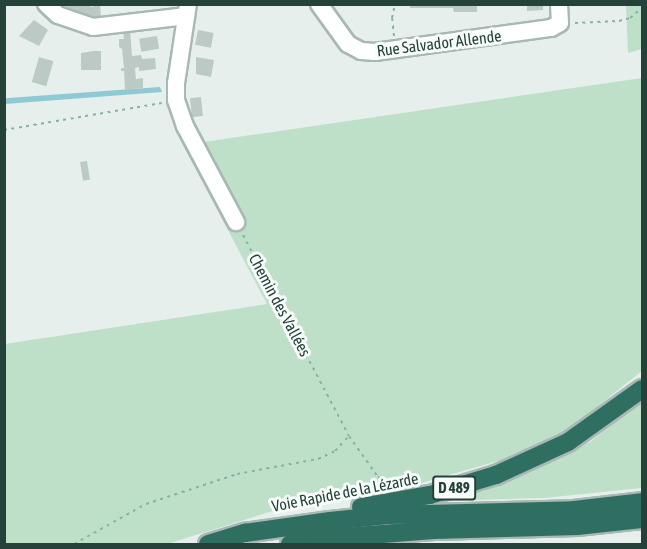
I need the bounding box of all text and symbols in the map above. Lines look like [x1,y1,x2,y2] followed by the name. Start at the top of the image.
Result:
[376,26,502,60] street label: Rue Salvador Allende
[245,250,315,360] street label: Chemin des Vallées
[270,468,420,516] street label: Voie Rapide de la Lézarde
[432,476,476,500] road number: D 489

